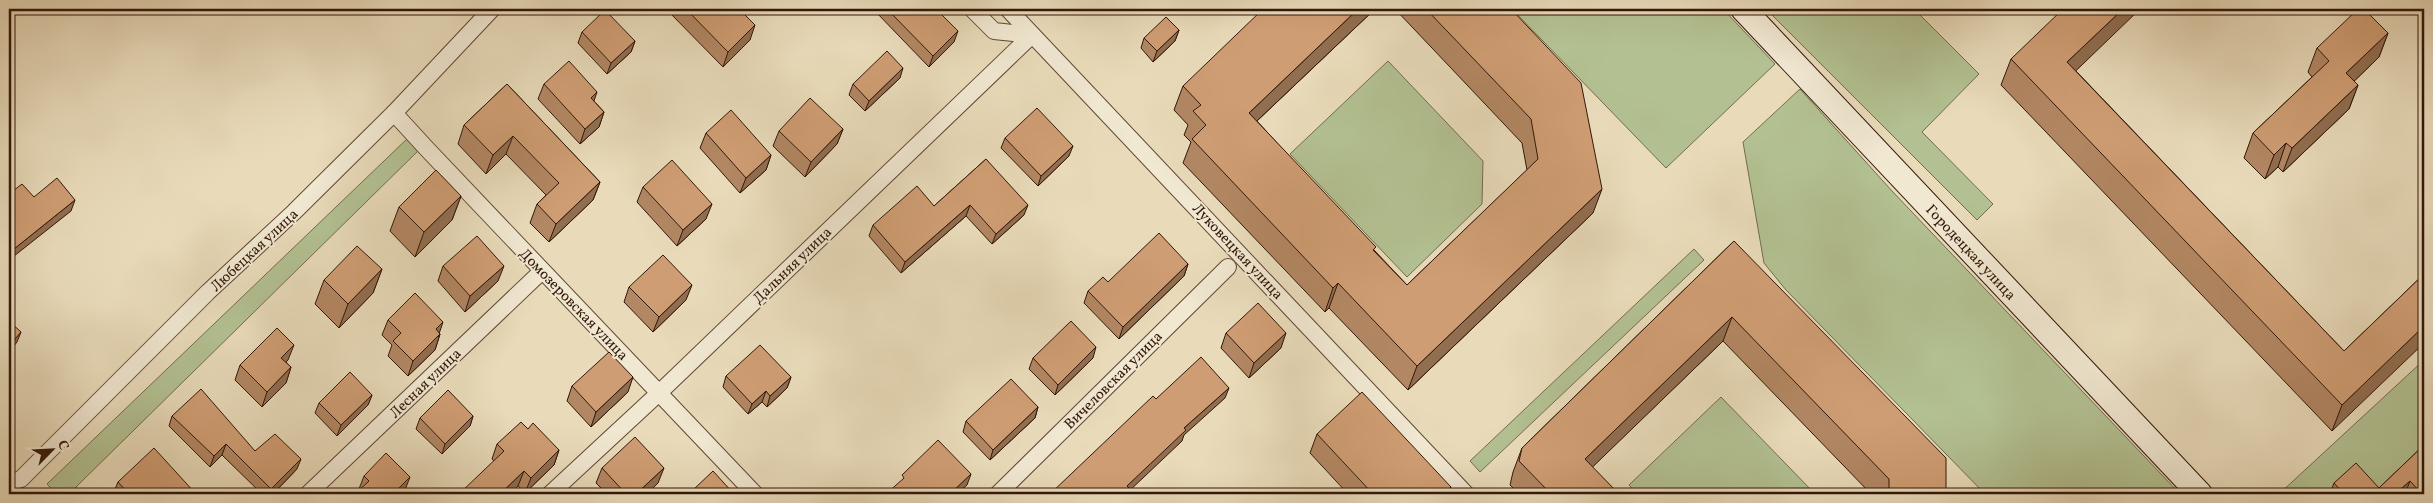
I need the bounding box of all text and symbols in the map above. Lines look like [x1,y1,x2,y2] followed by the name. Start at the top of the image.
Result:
[1187,199,1287,305] street label: Луковецкая улица
[1920,200,2020,306] street label: Городецкая улица
[206,205,304,297] street label: Любецкая улица
[749,223,837,309] street label: Дальняя улица
[514,244,632,366] street label: Домозеровская улица
[1060,327,1168,435] street label: Вичеловская улица
[385,344,467,424] street label: Лесная улица
[28,426,78,476] north arrow
[52,437,73,453] text: С

